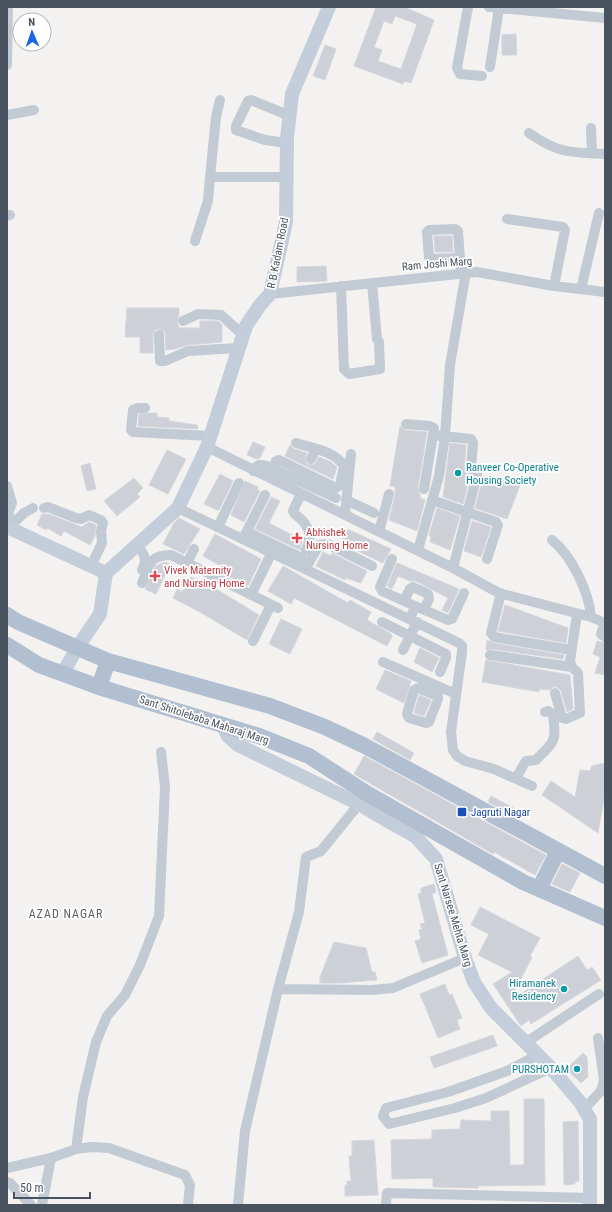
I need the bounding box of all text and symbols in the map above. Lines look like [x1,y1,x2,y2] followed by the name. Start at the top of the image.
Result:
[12,12,52,52] north arrow
[28,16,36,29] text: N
[265,217,291,289] street label: R B Kadam Road
[401,254,473,274] street label: Ram Joshi Marg
[466,461,559,487] place label: Ranveer Co-Operative Housing Society
[453,468,463,478] marker: Ranveer Co-Operative Housing Society
[306,526,368,552] place label: Abhishek Nursing Home
[291,532,303,544] marker: Abhishek Nursing Home
[164,564,245,590] place label: Vivek Maternity and Nursing Home
[149,570,161,582] marker: Vivek Maternity and Nursing Home
[137,693,271,747] street label: Sant Shitolebaba Maharaj Marg
[456,806,468,818] marker: Jagruti Nagar
[471,806,531,819] place label: Jagruti Nagar
[431,862,475,968] street label: Sant Narsee Mehta Marg
[29,907,103,921] district label: AZAD NAGAR
[509,977,556,1003] place label: Hiramanek Residency
[559,984,569,994] marker: Hiramanek Residency
[512,1063,569,1076] place label: PURSHOTAM
[572,1064,582,1074] marker: PURSHOTAM
[14,1174,90,1200] scale bar
[20,1181,44,1195] text: 50 m

